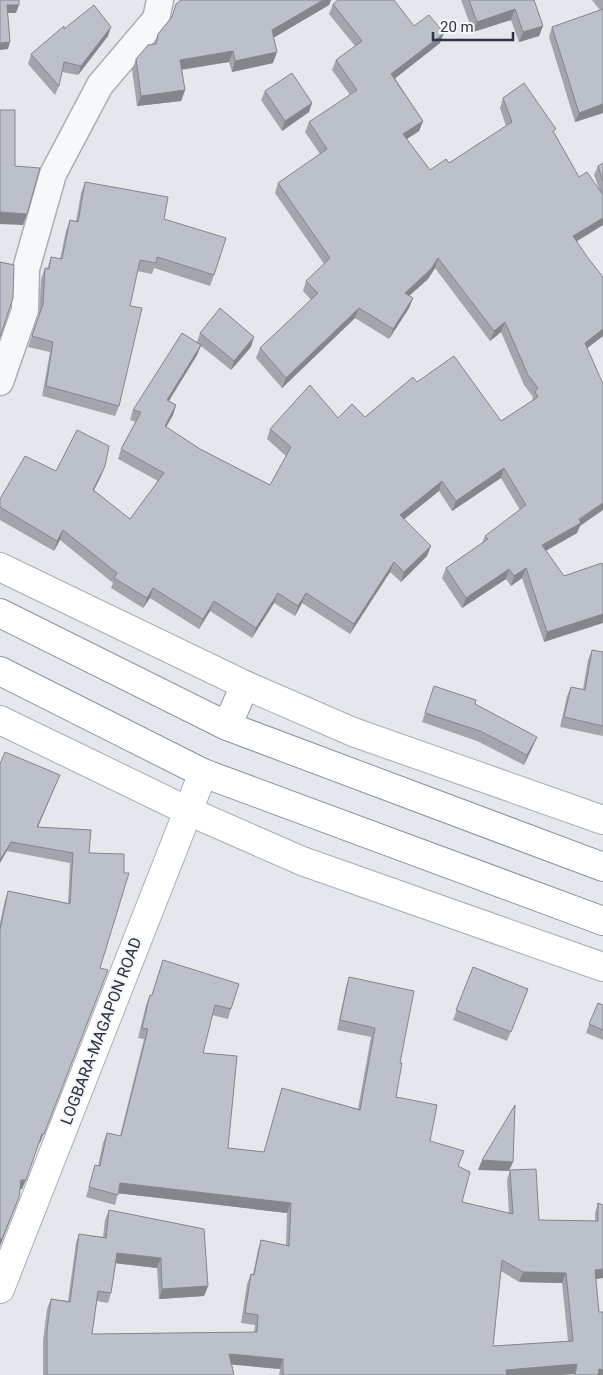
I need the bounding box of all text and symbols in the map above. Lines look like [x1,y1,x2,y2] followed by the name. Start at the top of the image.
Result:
[433,10,513,42] scale bar
[440,18,474,36] text: 20 m
[56,935,146,1127] street label: LOGBARA-MAGAPON ROAD

